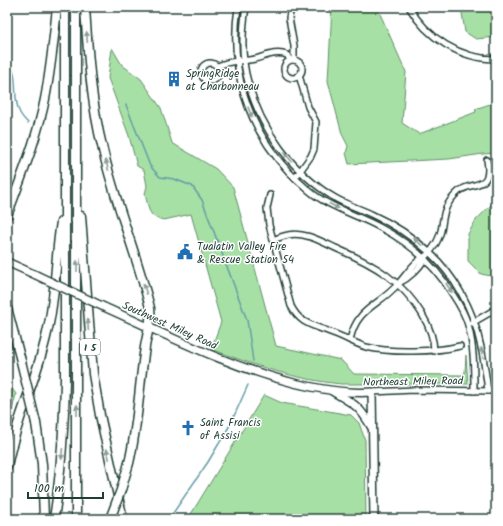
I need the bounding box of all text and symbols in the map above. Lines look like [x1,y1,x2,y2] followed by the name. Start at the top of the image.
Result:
[84,31,91,43] one-way arrow
[186,65,260,96] place label: SpringRidge at Charbonneau
[165,70,183,88] building icon: SpringRidge at Charbonneau
[247,106,253,118] one-way arrow
[283,151,292,162] one-way arrow
[103,159,109,171] one-way arrow
[329,203,340,210] one-way arrow
[197,238,294,269] place label: Tualatin Valley Fire & Rescue Station 54
[413,238,424,247] one-way arrow
[176,243,194,261] public building icon: Tualatin Valley Fire & Rescue Station 54
[74,259,80,272] one-way arrow
[142,283,148,295] one-way arrow
[445,283,453,294] one-way arrow
[119,297,221,355] street label: Southwest Miley Road
[85,319,92,331] one-way arrow
[80,339,100,355] road number: I 5
[479,346,485,359] one-way arrow
[363,372,464,392] street label: Northeast Miley Road
[74,403,80,416] one-way arrow
[200,414,261,445] place label: Saint Francis of Assisi
[179,419,197,437] church icon: Saint Francis of Assisi
[58,448,65,460] one-way arrow
[105,448,111,460] one-way arrow
[28,474,103,500] scale bar
[34,479,65,498] text: 100 m

